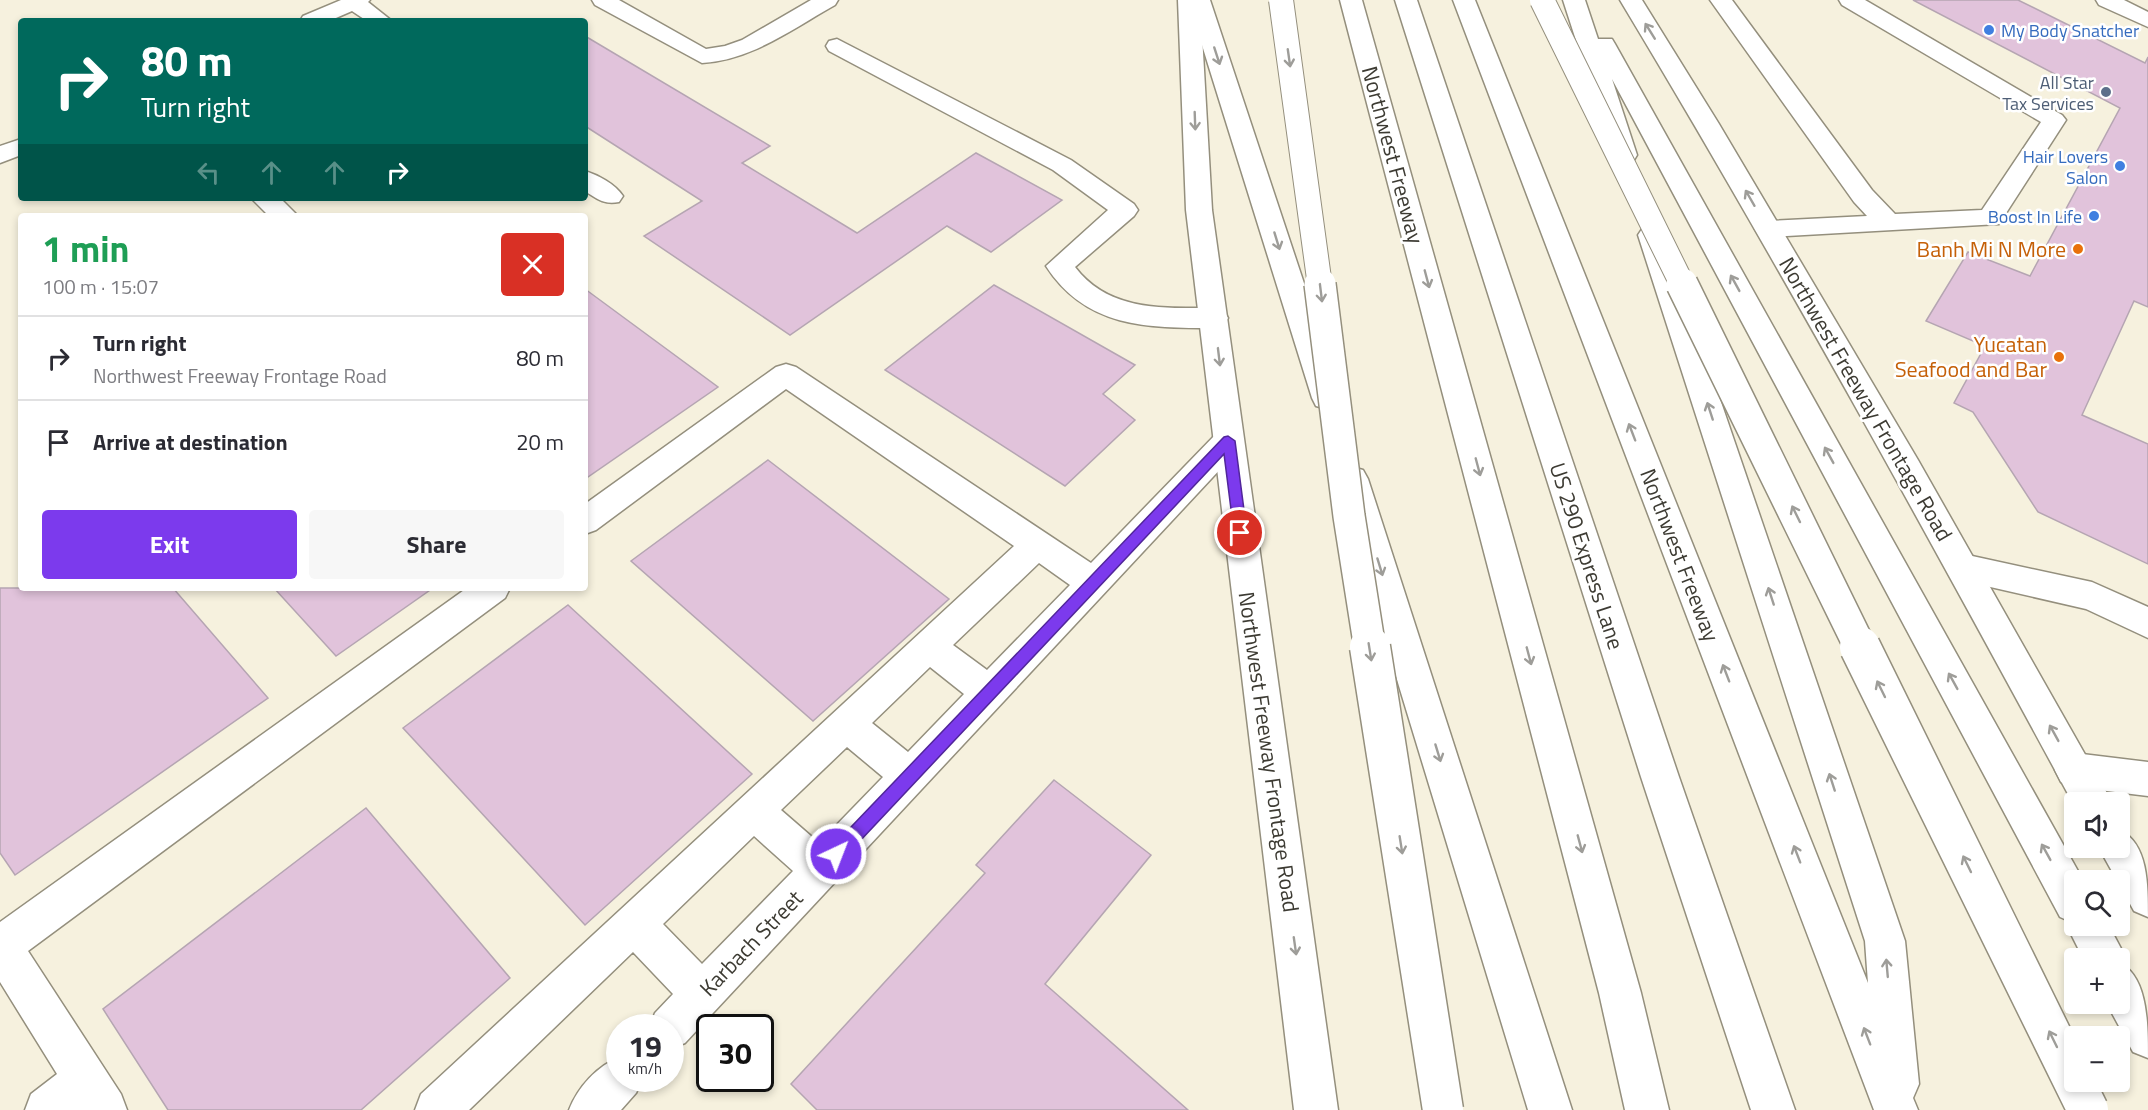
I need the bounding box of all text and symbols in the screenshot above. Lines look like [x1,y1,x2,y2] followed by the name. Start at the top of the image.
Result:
[2001,17,2139,44] place label: My Body Snatcher
[1644,23,1656,40] one-way arrow
[1982,23,1996,37] marker: My Body Snatcher
[141,28,233,92] text: 80 m
[42,42,120,120] icon: right
[1212,46,1223,65] one-way arrow
[1284,47,1295,67] one-way arrow
[1353,62,1433,248] street label: Northwest Freeway
[2002,69,2094,117] place label: All Star Tax Services
[2099,85,2113,99] marker: All Star Tax Services
[141,86,250,127] text: Turn right
[1190,111,1201,131] one-way arrow
[2023,143,2108,191] place label: Hair Lovers Salon
[192,156,225,189] icon: left
[255,156,288,189] icon: ahead
[318,156,351,189] icon: ahead
[381,156,414,189] icon: right
[2113,159,2127,173] marker: Hair Lovers Salon
[1744,190,1756,207] one-way arrow
[1988,203,2082,230] place label: Boost In Life
[2087,209,2101,223] marker: Boost In Life
[42,221,129,276] text: 1 min
[1272,231,1283,250] one-way arrow
[1917,232,2066,266] place label: Banh Mi N More
[501,233,564,296] button: close
[2071,242,2085,256] marker: Banh Mi N More
[1770,251,1962,547] street label: Northwest Freeway Frontage Road
[1422,269,1433,288] one-way arrow
[42,271,159,302] text: 100 m · 15:07
[1729,275,1740,293] one-way arrow
[1316,282,1327,302] one-way arrow
[93,326,187,360] text: Turn right
[1895,327,2047,386] place label: Yucatan Seafood and Bar
[516,341,564,375] text: 80 m
[42,342,75,375] icon: right
[1213,346,1224,366] one-way arrow
[2052,350,2066,364] marker: Yucatan Seafood and Bar
[93,360,387,391] text: Northwest Freeway Frontage Road
[1703,402,1714,421] one-way arrow
[1626,423,1637,442] one-way arrow
[93,425,288,459] text: Arrive at destination
[516,425,564,459] text: 20 m
[42,426,75,459] icon: arrive
[1823,446,1834,464] one-way arrow
[1473,458,1485,477] one-way arrow
[1541,458,1633,654] street label: US 290 Express Lane
[1631,464,1729,647] street label: Northwest Freeway
[1789,505,1801,523] one-way arrow
[1214,507,1265,558] pin
[42,510,297,579] button: Exit
[309,510,564,579] button: Share
[1223,516,1256,549] icon: arrive
[1375,557,1386,576] one-way arrow
[1765,587,1776,606] one-way arrow
[1230,590,1308,914] street label: Northwest Freeway Frontage Road
[1365,642,1376,662] one-way arrow
[1524,646,1536,665] one-way arrow
[1720,664,1731,682] one-way arrow
[1947,673,1959,690] one-way arrow
[1875,680,1887,698] one-way arrow
[2048,725,2060,742] one-way arrow
[1433,743,1444,762] one-way arrow
[1826,773,1837,792] one-way arrow
[2064,792,2130,1092] map controls
[2064,792,2130,858] button: sound
[804,822,868,886] position arrow
[1575,834,1586,853] one-way arrow
[1395,835,1406,854] one-way arrow
[2040,844,2052,861] one-way arrow
[1791,845,1802,864] one-way arrow
[1961,855,1973,873] one-way arrow
[2064,870,2130,936] button: search
[691,882,811,1004] street label: Karbach Street
[1290,936,1301,955] one-way arrow
[2064,948,2130,1014] button: +
[1881,959,1892,978] one-way arrow
[696,1014,774,1092] speed limit sign: 30
[628,1023,662,1069] text: 19
[2064,1026,2130,1092] button: −
[1861,1027,1872,1046] one-way arrow
[2047,1030,2059,1048] one-way arrow
[628,1057,662,1080] text: km/h

